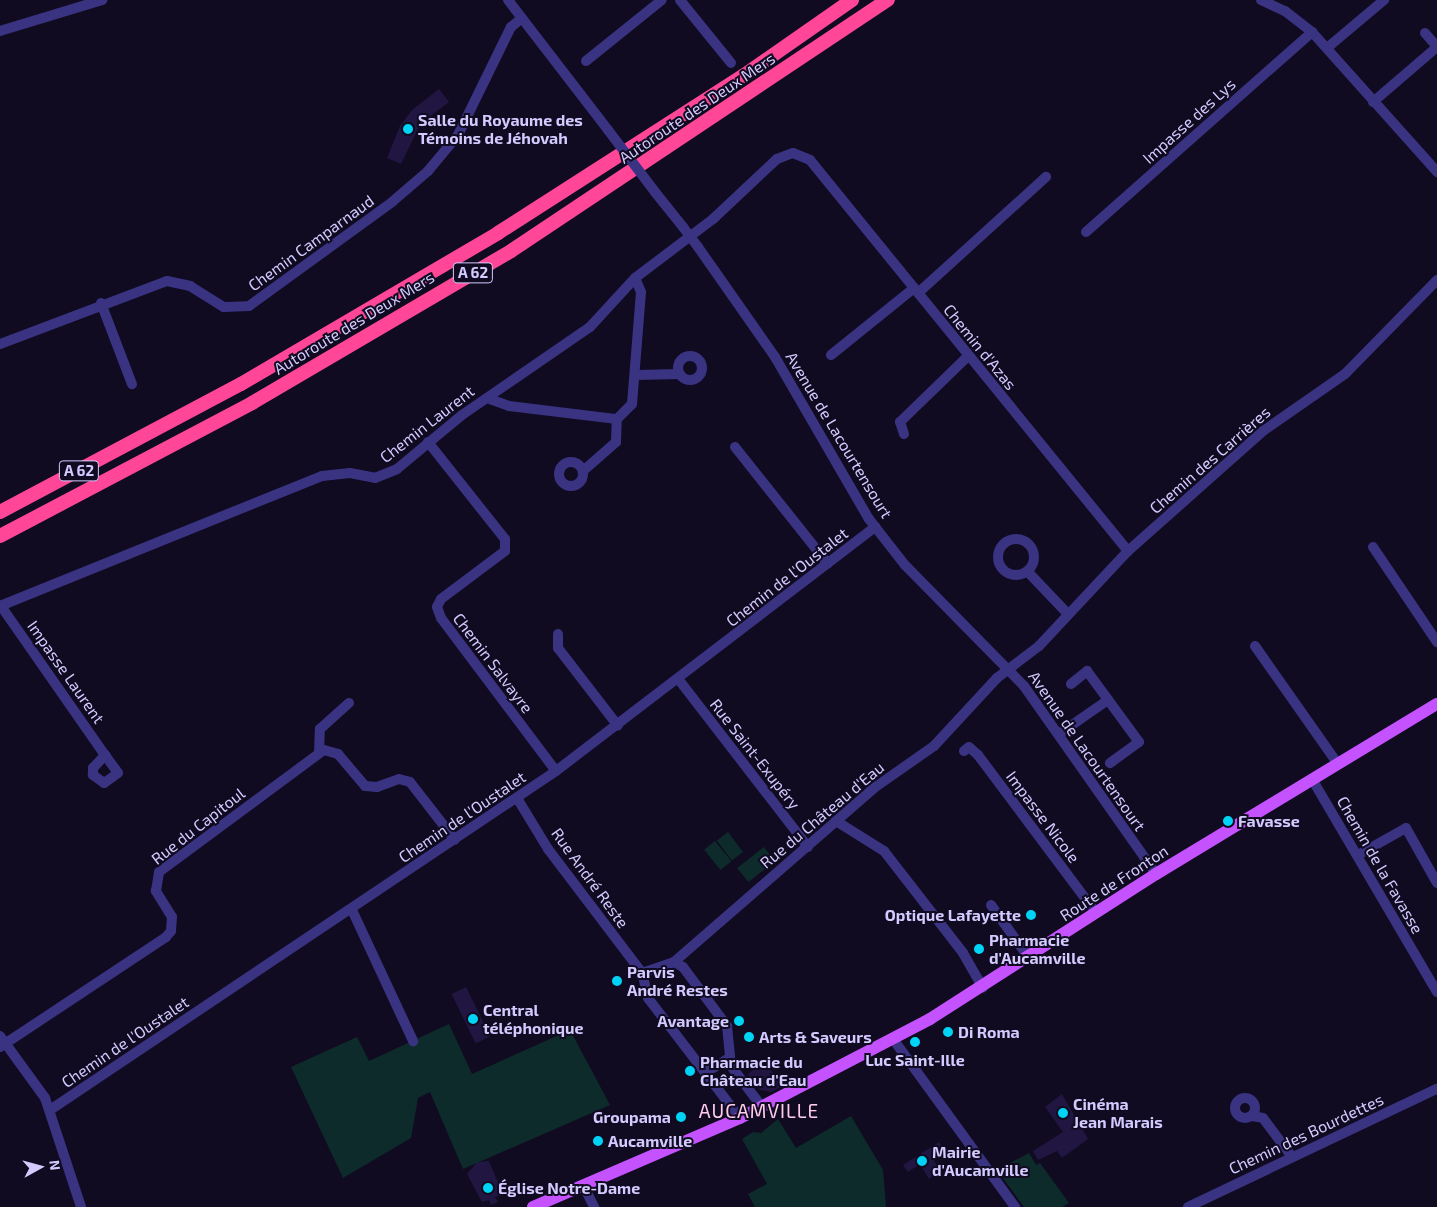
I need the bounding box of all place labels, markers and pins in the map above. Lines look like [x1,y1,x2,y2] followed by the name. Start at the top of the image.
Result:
[418,110,583,148] place label: Salle du Royaume des Témoins de Jéhovah
[402,123,414,135] marker: Salle du Royaume des Témoins de Jéhovah
[1238,811,1300,831] place label: Favasse
[1222,815,1234,827] marker: Favasse
[885,905,1021,925] place label: Optique Lafayette
[1025,909,1037,921] marker: Optique Lafayette
[989,930,1086,968] place label: Pharmacie d'Aucamville
[973,943,985,955] marker: Pharmacie d'Aucamville
[627,962,728,1000] place label: Parvis André Restes
[611,975,623,987] marker: Parvis André Restes
[483,1000,584,1038] place label: Central téléphonique
[657,1011,729,1031] place label: Avantage
[467,1013,479,1025] marker: Central téléphonique
[733,1015,745,1027] marker: Avantage
[958,1022,1020,1042] place label: Di Roma
[942,1026,954,1038] marker: Di Roma
[759,1027,872,1047] place label: Arts & Saveurs
[743,1031,755,1043] marker: Arts & Saveurs
[909,1036,921,1048] marker: Luc Saint-Ille
[865,1050,965,1070] place label: Luc Saint-Ille
[700,1052,807,1090] place label: Pharmacie du Château d'Eau
[684,1065,696,1077] marker: Pharmacie du Château d'Eau
[1073,1094,1163,1132] place label: Cinéma Jean Marais
[593,1107,671,1127] place label: Groupama
[1057,1107,1069,1119] marker: Cinéma Jean Marais
[675,1111,687,1123] marker: Groupama
[608,1131,692,1151] place label: Aucamville
[592,1135,604,1147] marker: Aucamville
[932,1142,1029,1180] place label: Mairie d'Aucamville
[916,1155,928,1167] marker: Mairie d'Aucamville
[498,1178,640,1198] place label: Église Notre-Dame
[482,1182,494,1194] marker: Église Notre-Dame

